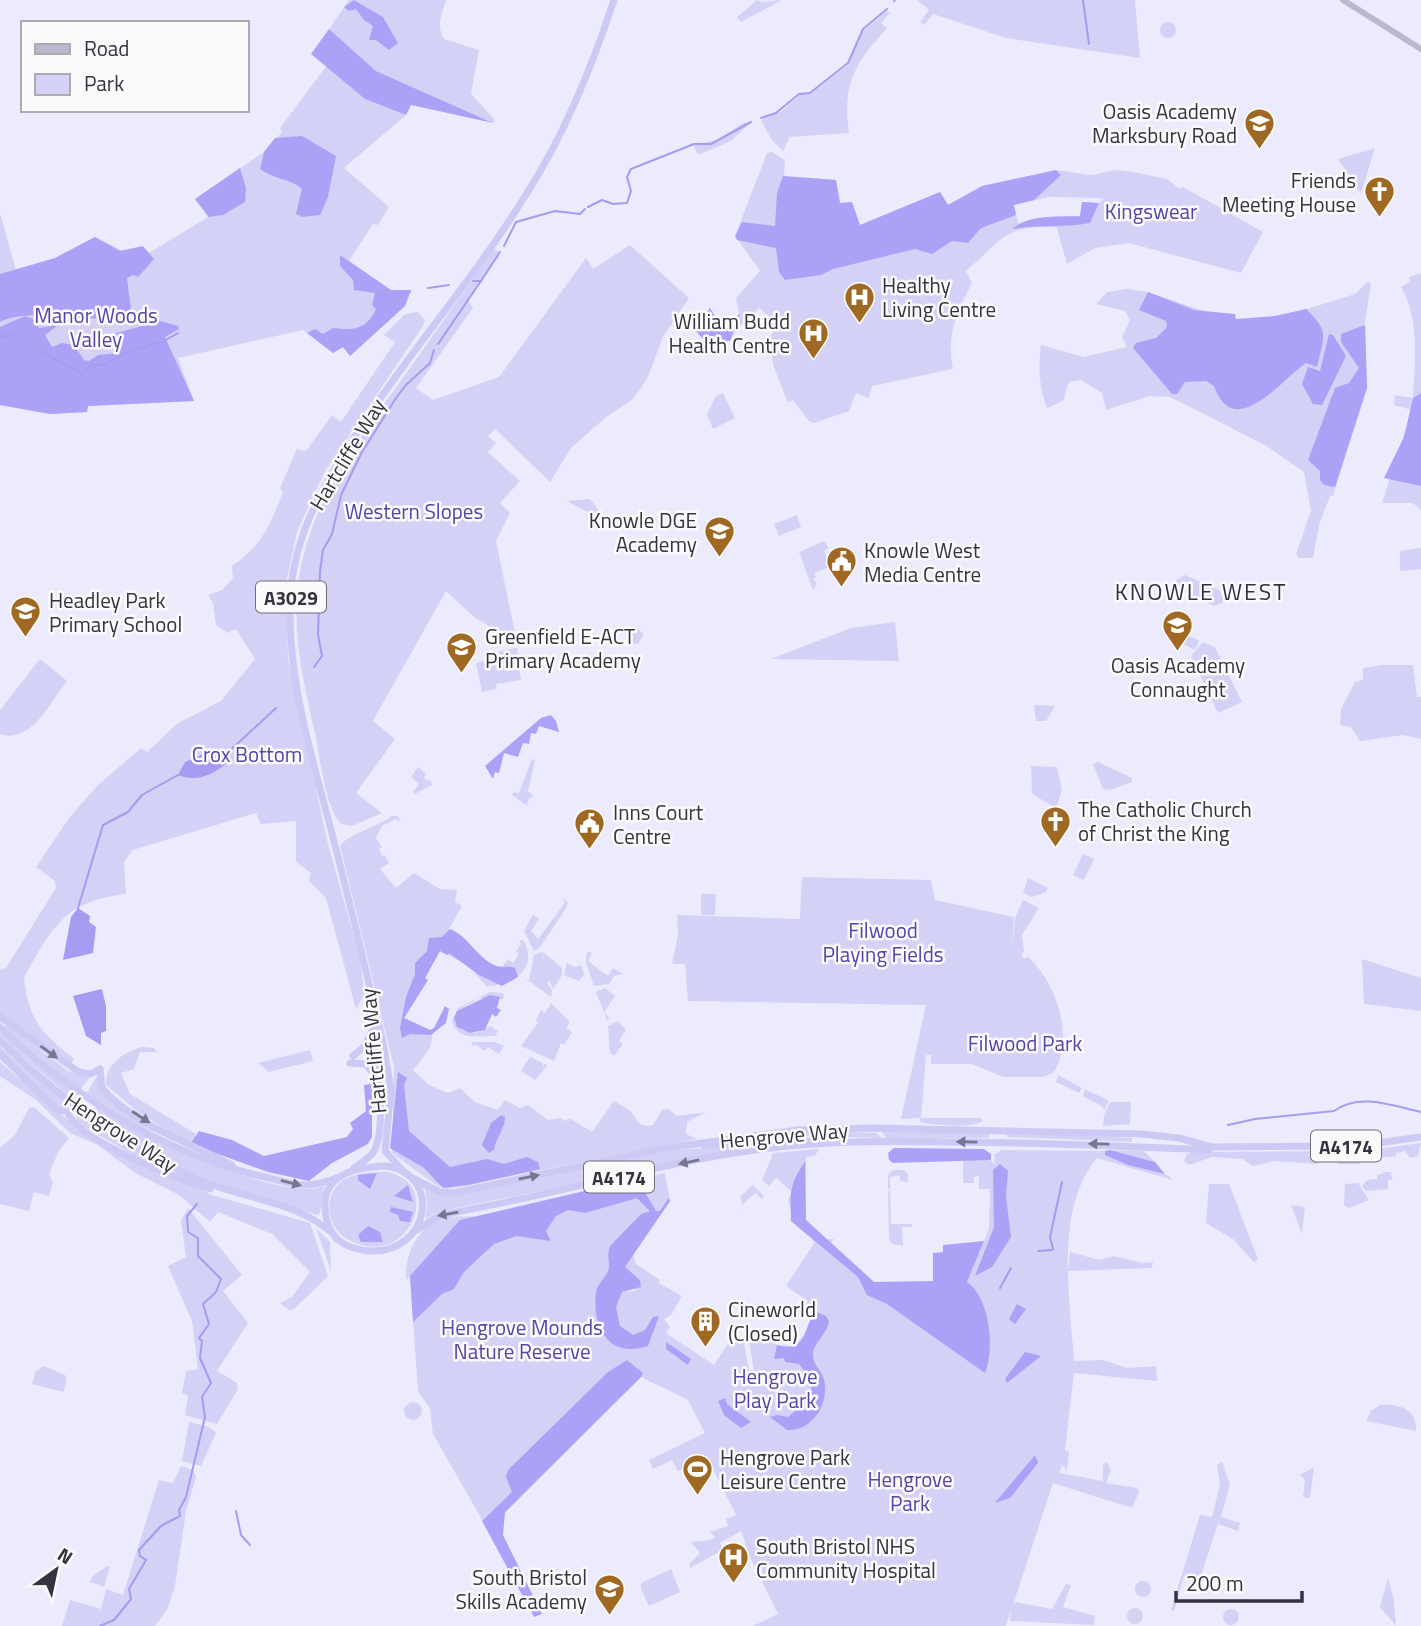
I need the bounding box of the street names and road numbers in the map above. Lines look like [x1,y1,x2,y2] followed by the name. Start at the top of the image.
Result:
[301,392,393,516] street label: Hartcliffe Way
[256,582,326,612] road number: A3029
[352,987,394,1115] street label: Hartcliffe Way
[58,1084,184,1180] street label: Hengrove Way
[719,1113,849,1157] street label: Hengrove Way
[1311,1130,1381,1162] road number: A4174
[584,1162,654,1192] road number: A4174

